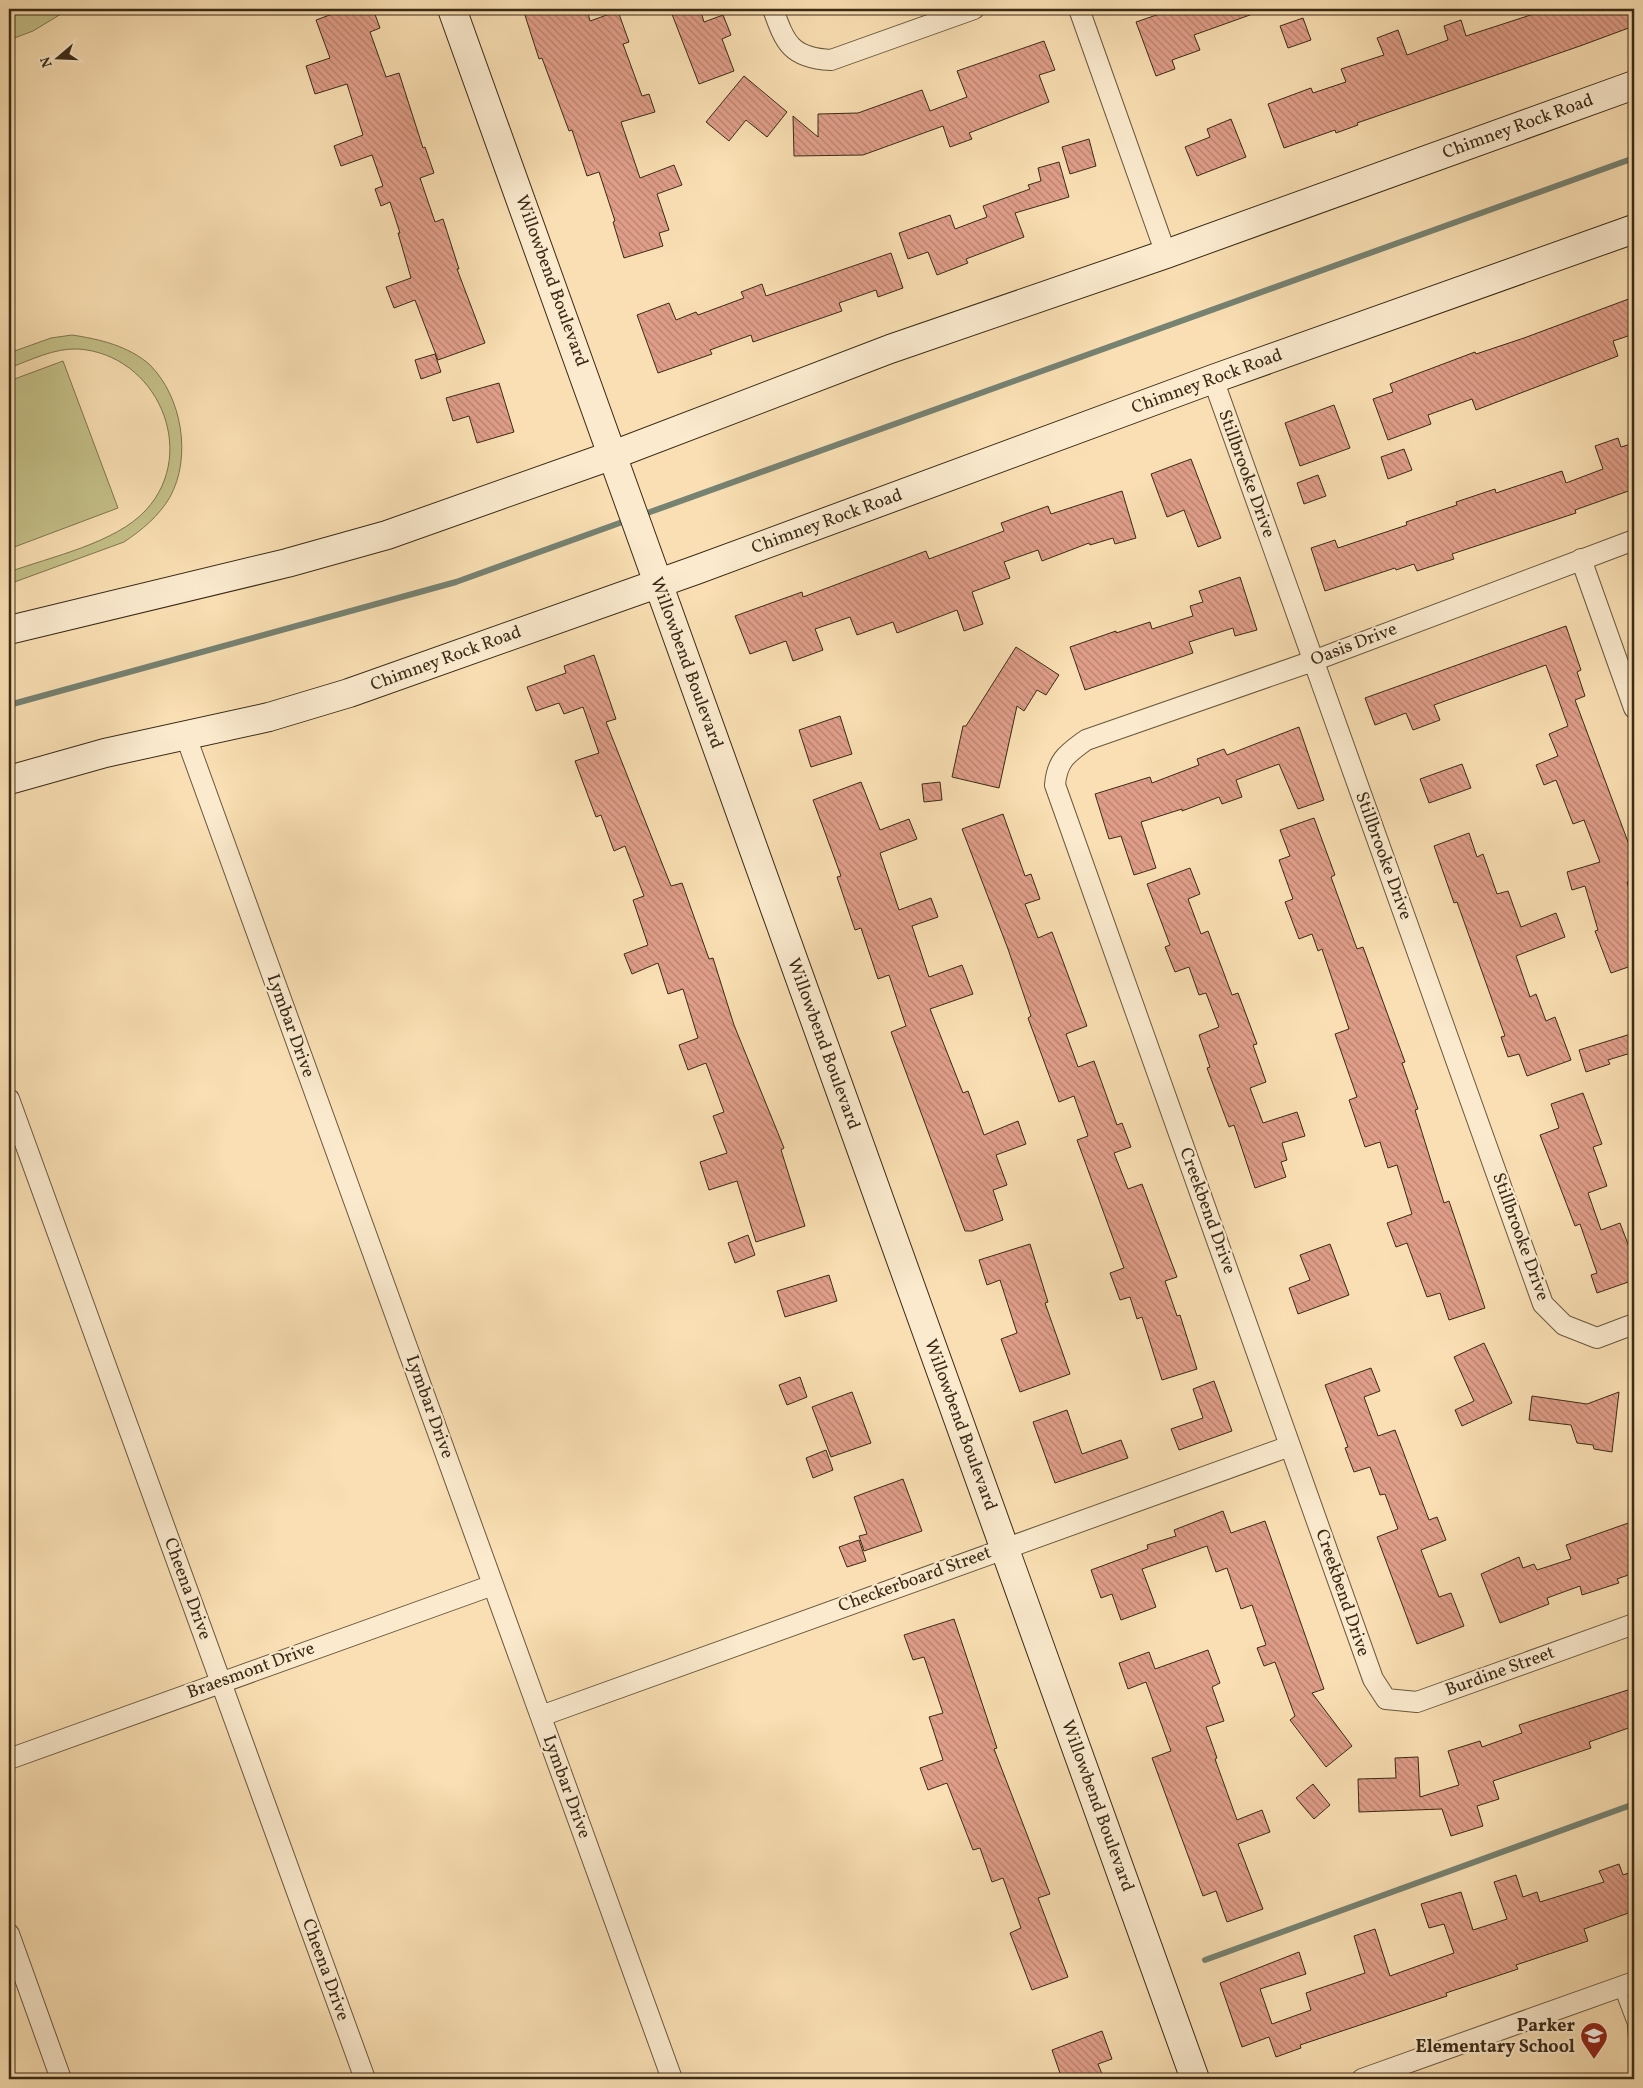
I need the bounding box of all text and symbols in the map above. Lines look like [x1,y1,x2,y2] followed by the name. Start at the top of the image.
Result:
[32,32,82,82] north arrow
[36,54,58,70] text: N
[1439,88,1597,166] street label: Chimney Rock Road
[508,192,594,370] street label: Willowbend Boulevard
[1128,343,1286,421] street label: Chimney Rock Road
[1211,407,1281,541] street label: Stillbrooke Drive
[748,483,906,561] street label: Chimney Rock Road
[643,574,729,752] street label: Willowbend Boulevard
[1307,617,1401,673] street label: Oasis Drive
[367,620,525,698] street label: Chimney Rock Road
[1348,789,1418,923] street label: Stillbrooke Drive
[780,955,866,1133] street label: Willowbend Boulevard
[260,971,320,1081] street label: Lymbar Drive
[1173,1144,1241,1278] street label: Creekbend Drive
[1485,1170,1555,1304] street label: Stillbrooke Drive
[917,1336,1003,1514] street label: Willowbend Boulevard
[399,1352,459,1462] street label: Lymbar Drive
[1309,1526,1375,1660] street label: Creekbend Drive
[157,1535,217,1643] street label: Cheena Drive
[835,1541,995,1619] street label: Checkerboard Street
[184,1636,318,1706] street label: Braesmont Drive
[1442,1641,1558,1703] street label: Burdine Street
[1054,1717,1140,1895] street label: Willowbend Boulevard
[536,1732,596,1842] street label: Lymbar Drive
[295,1916,355,2024] street label: Cheena Drive
[1416,2014,1575,2060] place label: Parker Elementary School
[1579,2021,1609,2060] school or university icon: Parker Elementary School

